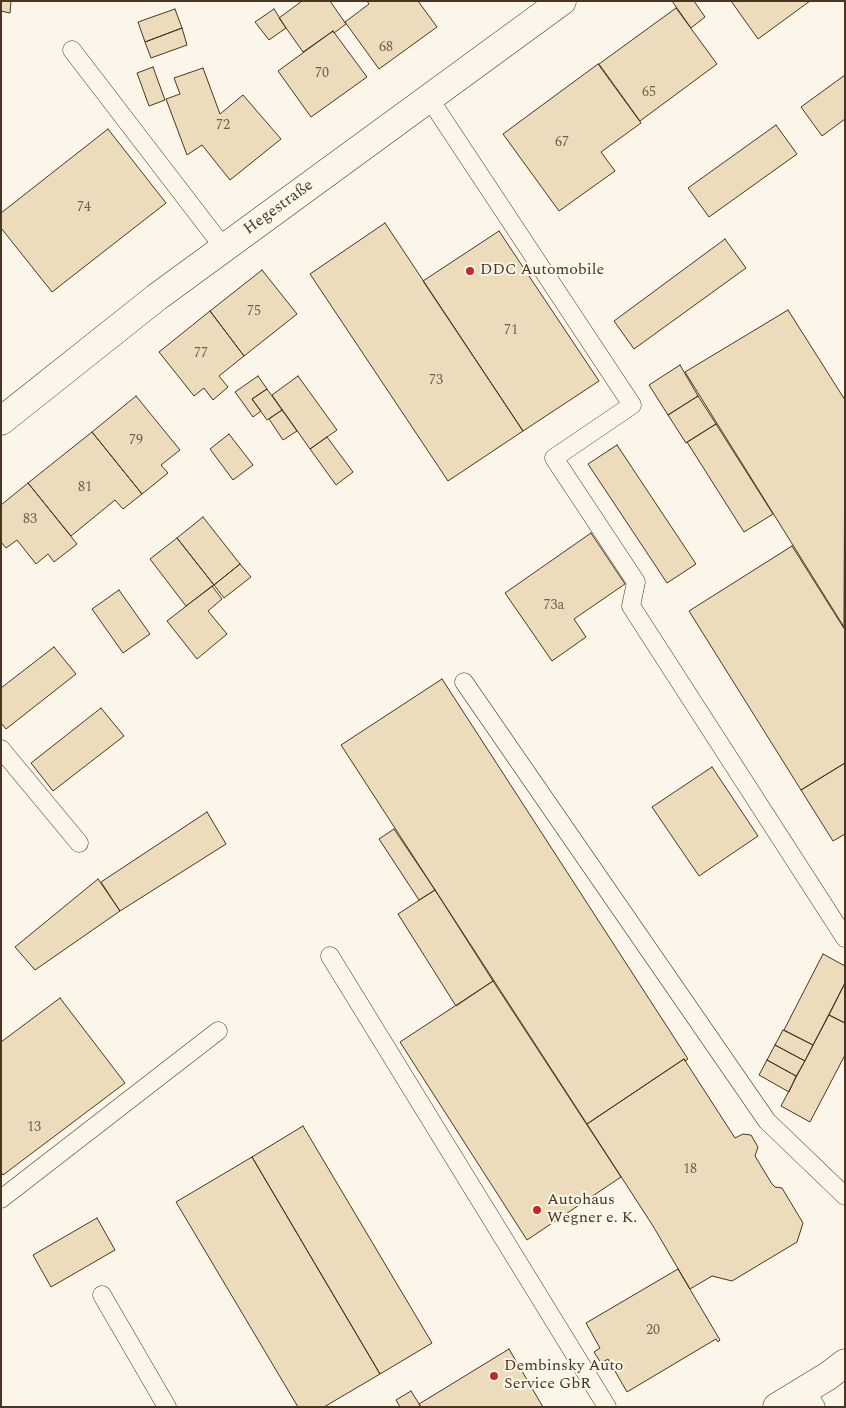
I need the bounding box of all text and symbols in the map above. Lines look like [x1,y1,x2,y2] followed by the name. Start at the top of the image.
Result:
[379,40,393,56] house number: 68
[315,66,329,82] house number: 70
[642,85,656,101] house number: 65
[216,118,230,134] house number: 72
[555,135,569,151] house number: 67
[240,176,318,240] street label: Hegestraße
[77,200,91,216] house number: 74
[480,261,604,281] place label: DDC Automobile
[464,265,476,277] marker: DDC Automobile
[247,304,261,320] house number: 75
[504,323,518,339] house number: 71
[194,346,208,362] house number: 77
[429,373,443,389] house number: 73
[129,433,143,449] house number: 79
[78,480,92,496] house number: 81
[23,512,37,528] house number: 83
[544,598,564,614] house number: 73a
[27,1120,41,1136] house number: 13
[683,1162,697,1178] house number: 18
[547,1191,637,1229] place label: Autohaus Wegner e. K.
[531,1204,543,1216] marker: Autohaus Wegner e. K.
[646,1323,660,1339] house number: 20
[504,1357,624,1395] place label: Dembinsky Auto Service GbR
[488,1370,500,1382] marker: Dembinsky Auto Service GbR

